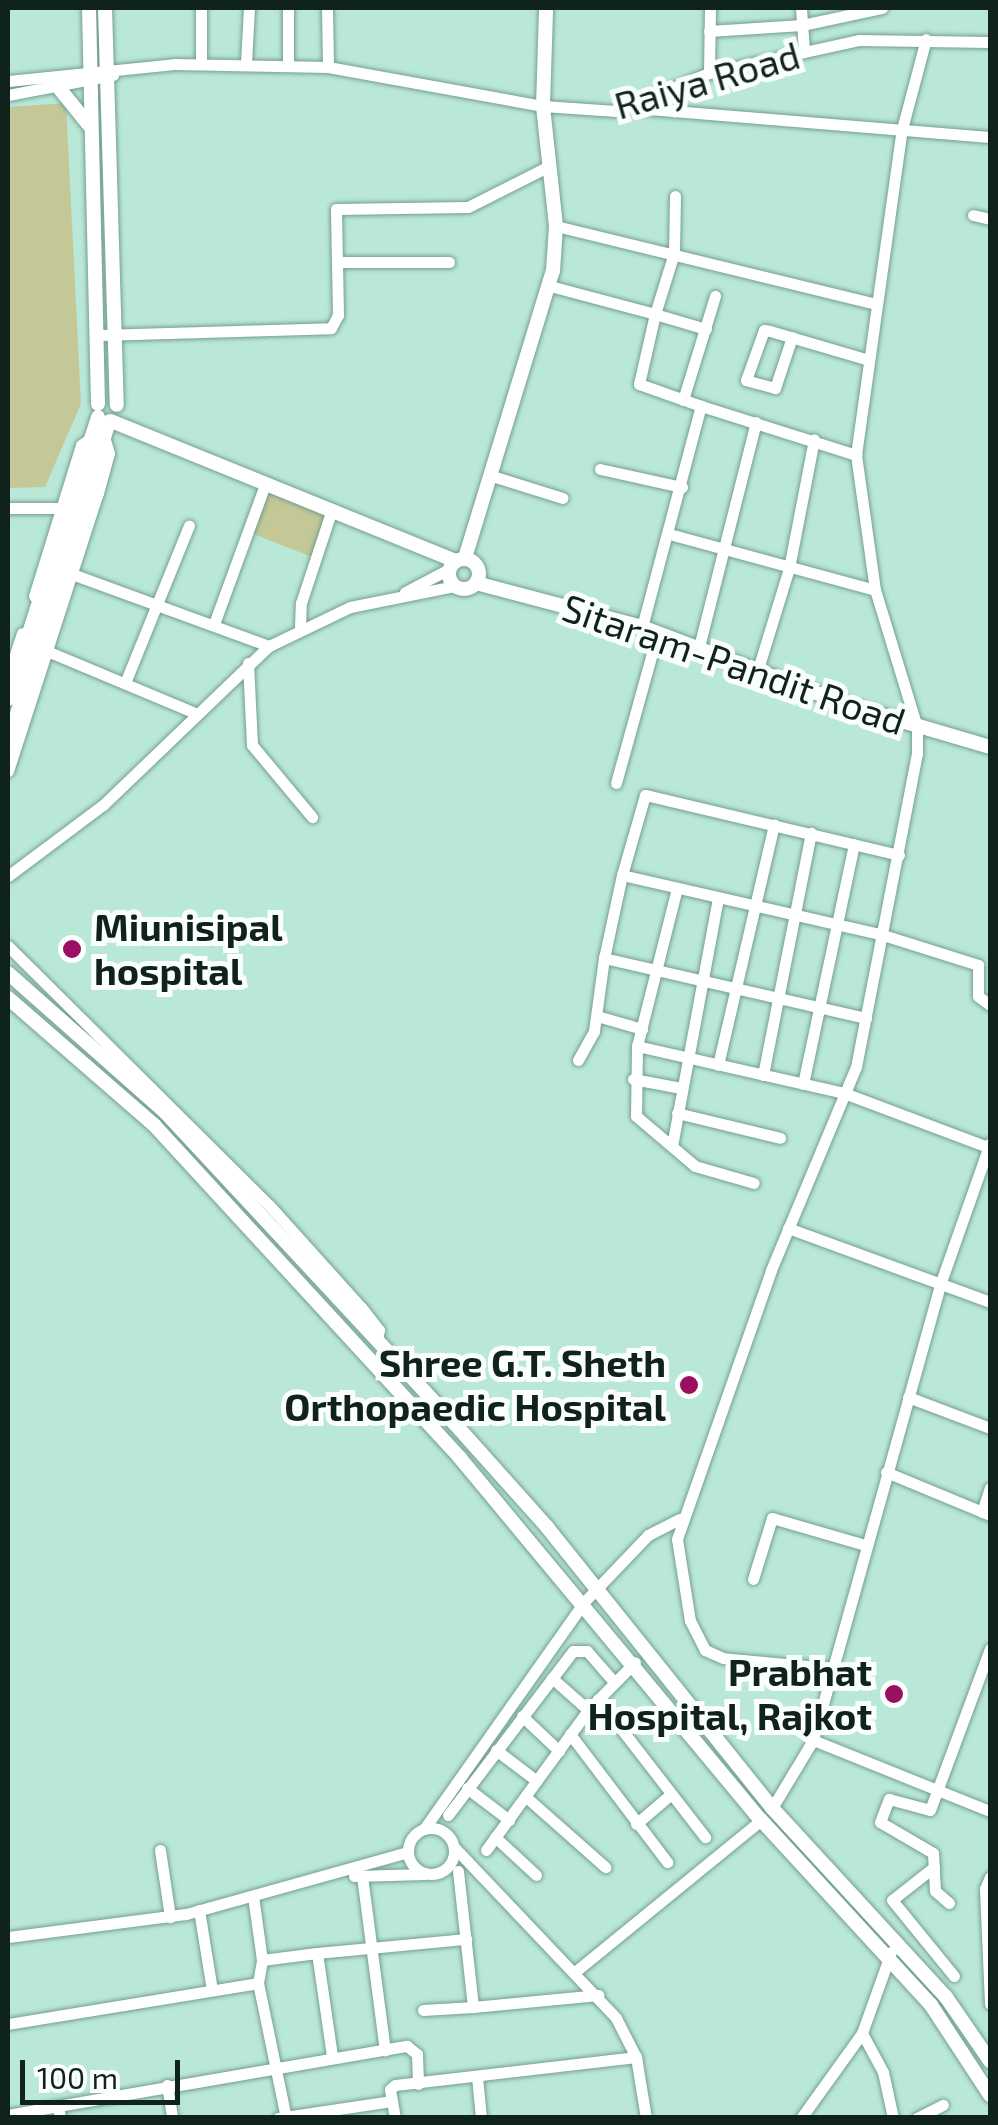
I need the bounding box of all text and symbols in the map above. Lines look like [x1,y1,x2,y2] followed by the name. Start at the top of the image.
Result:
[609,32,805,128] street label: Raiya Road
[557,584,911,744] street label: Sitaram-Pandit Road
[94,904,283,994] place label: Miunisipal hospital
[59,936,85,962] marker: Miunisipal hospital
[284,1340,666,1430] place label: Shree G.T. Sheth Orthopaedic Hospital
[676,1372,702,1398] marker: Shree G.T. Sheth Orthopaedic Hospital
[588,1649,872,1738] place label: Prabhat Hospital, Rajkot
[881,1681,907,1707] marker: Prabhat Hospital, Rajkot
[25,2040,185,2102] scale bar
[37,2059,118,2095] text: 100 m

